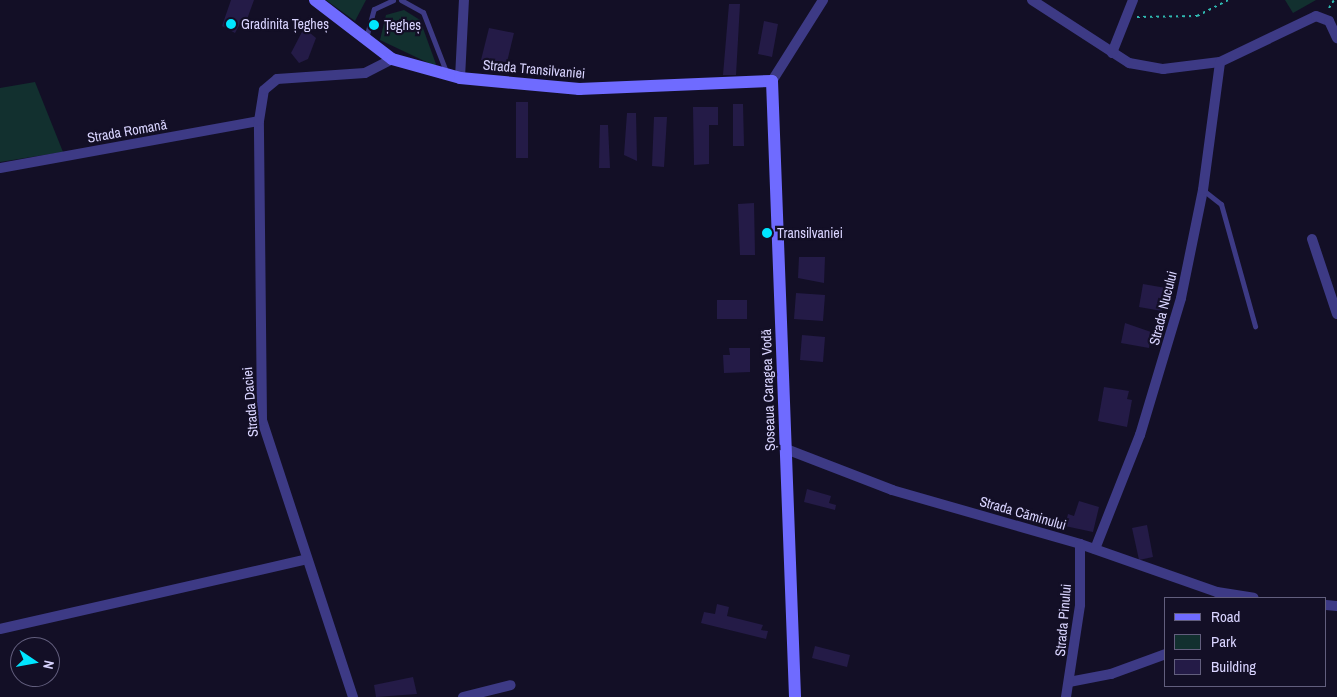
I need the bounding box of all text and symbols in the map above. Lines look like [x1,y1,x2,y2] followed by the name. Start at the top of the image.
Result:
[241,16,329,32] place label: Gradinita Țegheș
[384,17,421,33] place label: Țegheș
[225,18,237,30] marker: Gradinita Țegheș
[368,19,380,31] marker: Țegheș
[482,56,586,82] street label: Strada Transilvaniei
[86,116,168,146] street label: Strada Romană
[777,225,843,241] place label: Transilvaniei
[761,227,773,239] marker: Transilvaniei
[1146,269,1180,347] street label: Strada Nucului
[757,329,779,451] street label: Șoseaua Caragea Vodă
[239,366,261,438] street label: Strada Daciei
[978,493,1068,533] street label: Strada Căminului
[1051,583,1075,657] street label: Strada Pinului
[1164,597,1327,687] legend
[1211,606,1240,627] text: Road
[1211,631,1236,652] text: Park
[10,637,60,687] north arrow
[1211,656,1256,677] text: Building
[39,659,58,671] text: N

